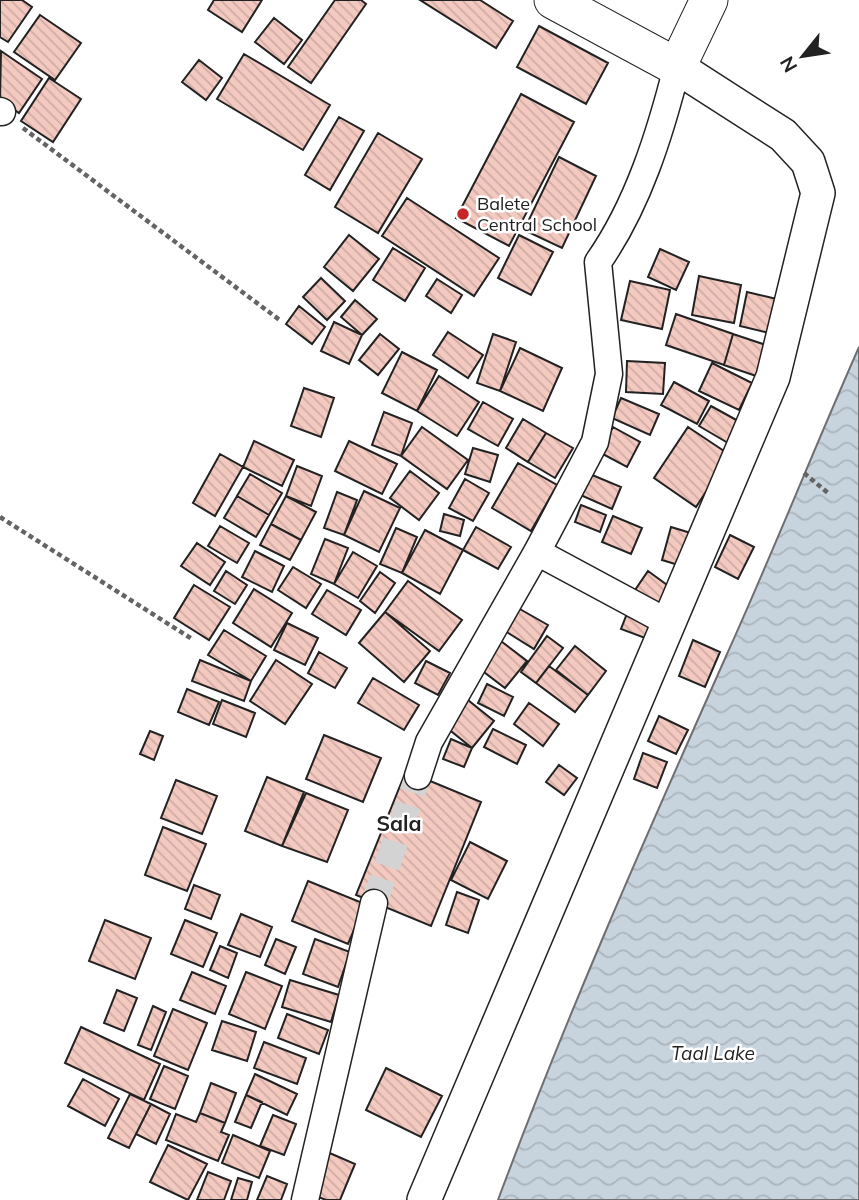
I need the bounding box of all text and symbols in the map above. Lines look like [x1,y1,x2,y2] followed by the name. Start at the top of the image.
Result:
[768,21,838,91] north arrow
[774,52,802,77] text: N
[477,192,597,236] place label: Balete Central School
[455,206,471,222] marker: Balete Central School
[376,810,422,836] district label: Sala
[671,1041,755,1065] water label: Taal Lake

